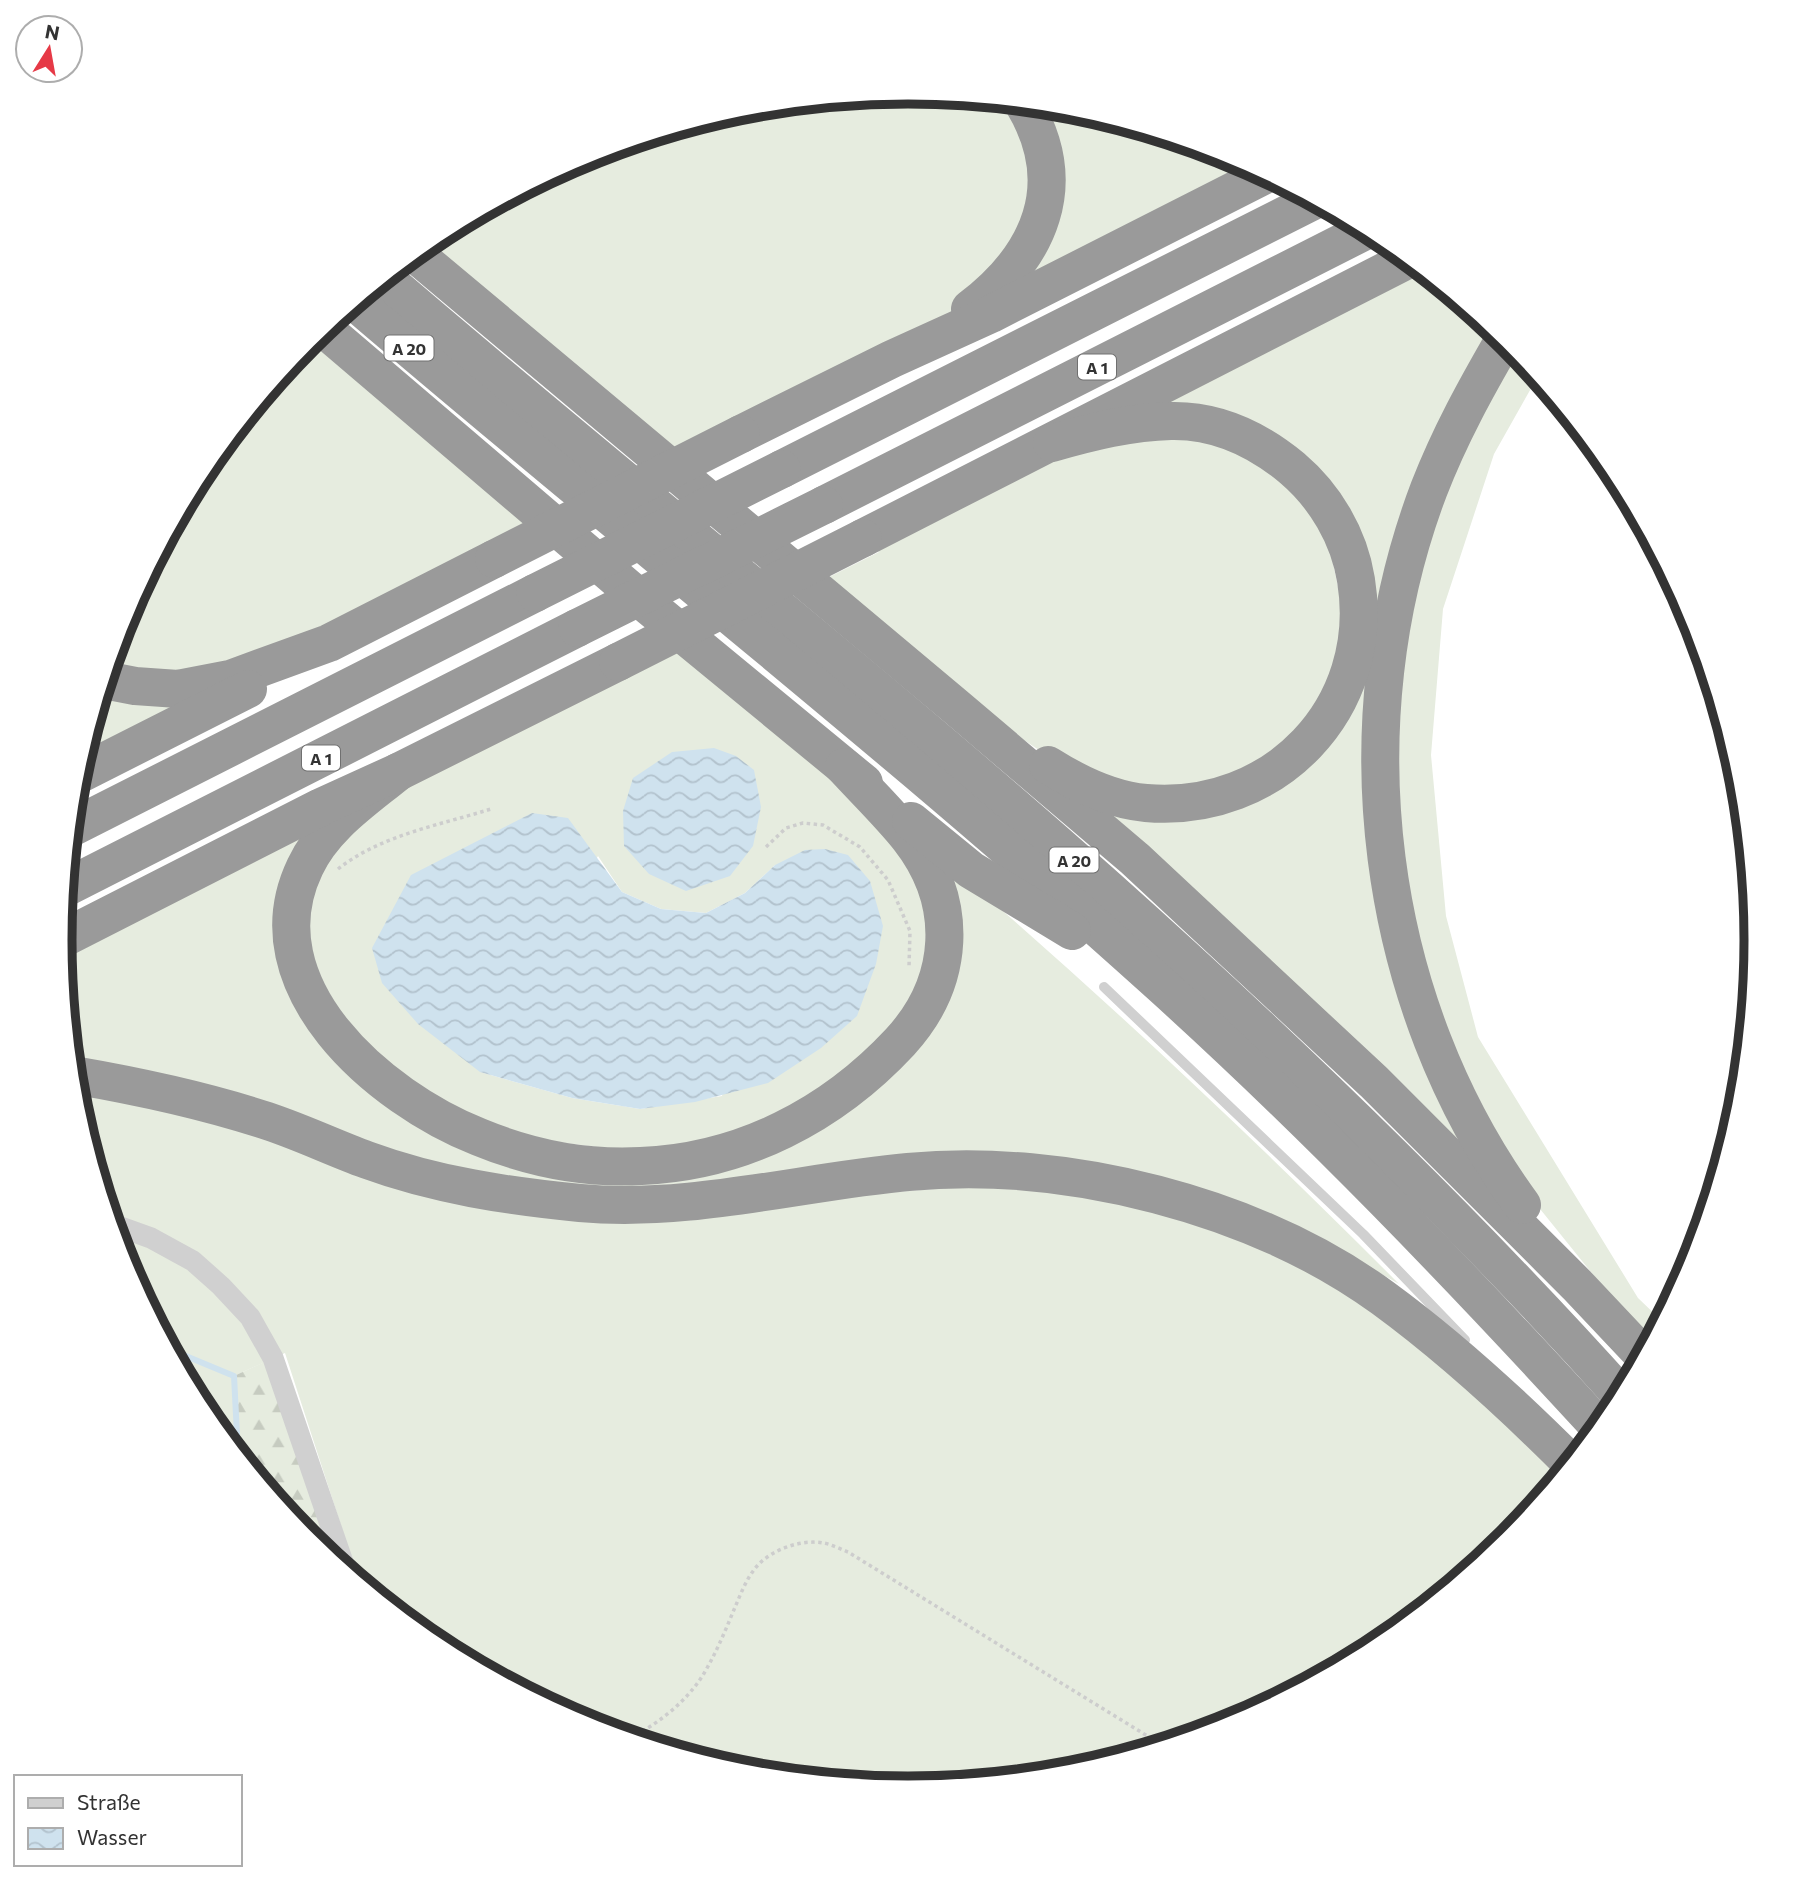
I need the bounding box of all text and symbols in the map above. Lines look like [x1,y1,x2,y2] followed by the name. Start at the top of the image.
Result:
[14,14,84,84] north arrow
[43,19,62,44] text: N
[384,336,434,360] road number: A 20
[1078,354,1116,380] road number: A 1
[302,746,340,771] road number: A 1
[1050,848,1098,873] road number: A 20
[14,1775,242,1866] legend
[77,1789,141,1814] text: Straße
[77,1824,147,1849] text: Wasser

